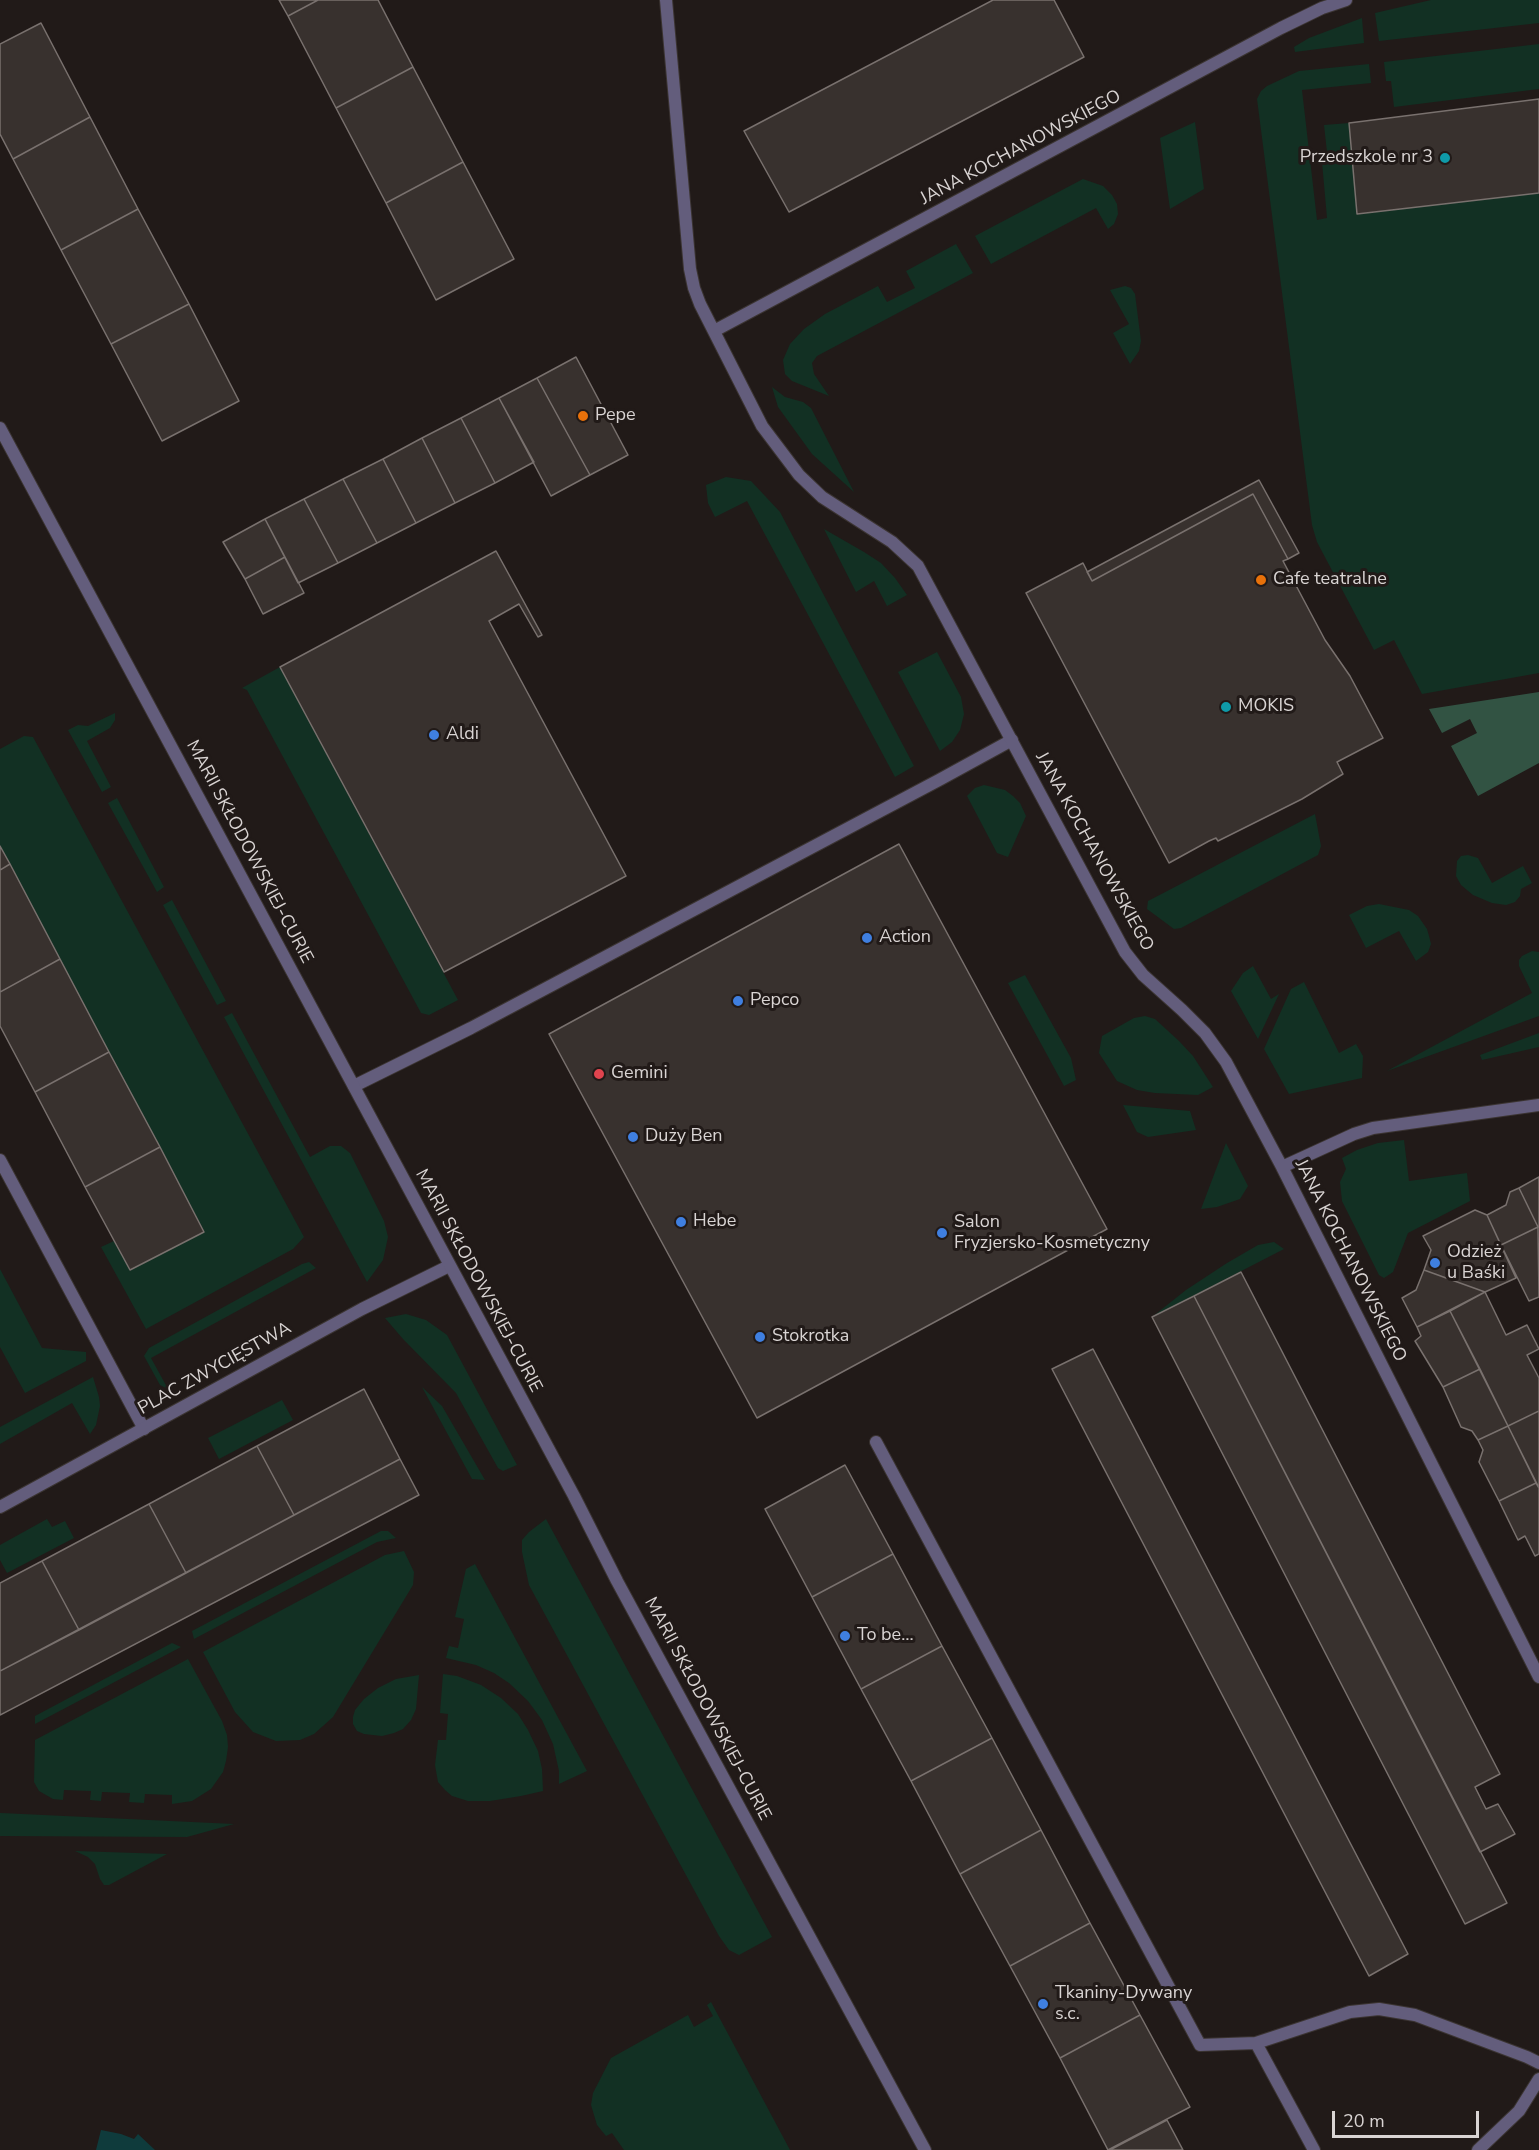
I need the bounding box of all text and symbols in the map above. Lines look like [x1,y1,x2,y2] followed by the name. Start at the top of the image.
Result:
[917,86,1125,210] street label: JANA KOCHANOWSKIEGO
[1300,147,1433,169] place label: Przedszkole nr 3
[1438,151,1452,165] marker: Przedszkole nr 3
[595,405,636,427] place label: Pepe
[576,409,590,423] marker: Pepe
[1273,569,1387,591] place label: Cafe teatralne
[1254,573,1268,587] marker: Cafe teatralne
[1238,696,1294,718] place label: MOKIS
[1219,700,1233,714] marker: MOKIS
[446,724,479,746] place label: Aldi
[427,728,441,742] marker: Aldi
[181,737,317,967] street label: MARII SKŁODOWSKIEJ-CURIE
[1030,749,1158,955] street label: JANA KOCHANOWSKIEGO
[879,927,931,949] place label: Action
[860,931,874,945] marker: Action
[750,990,799,1012] place label: Pepco
[731,994,745,1008] marker: Pepco
[611,1063,668,1085] place label: Gemini
[592,1067,606,1081] marker: Gemini
[645,1126,723,1148] place label: Duży Ben
[626,1130,640,1144] marker: Duży Ben
[1289,1156,1411,1366] street label: JANA KOCHANOWSKIEGO
[410,1166,546,1396] street label: MARII SKŁODOWSKIEJ-CURIE
[693,1211,736,1233] place label: Hebe
[954,1212,1150,1254] place label: Salon Fryzjersko-Kosmetyczny
[674,1215,688,1229] marker: Hebe
[935,1226,949,1240] marker: Salon Fryzjersko-Kosmetyczny
[1447,1242,1505,1284] place label: Odzież u Baśki
[1428,1256,1442,1270] marker: Odzież u Baśki
[135,1318,295,1420] street label: PLAC ZWYCIĘSTWA
[772,1326,849,1348] place label: Stokrotka
[753,1330,767,1344] marker: Stokrotka
[639,1594,775,1824] street label: MARII SKŁODOWSKIEJ-CURIE
[857,1625,914,1647] place label: To be…
[838,1629,852,1643] marker: To be…
[1055,1983,1192,2026] place label: Tkaniny-Dywany s.c.
[1036,1997,1050,2011] marker: Tkaniny-Dywany s.c.
[1335,2099,1482,2137] scale bar
[1343,2109,1385,2133] text: 20 m

